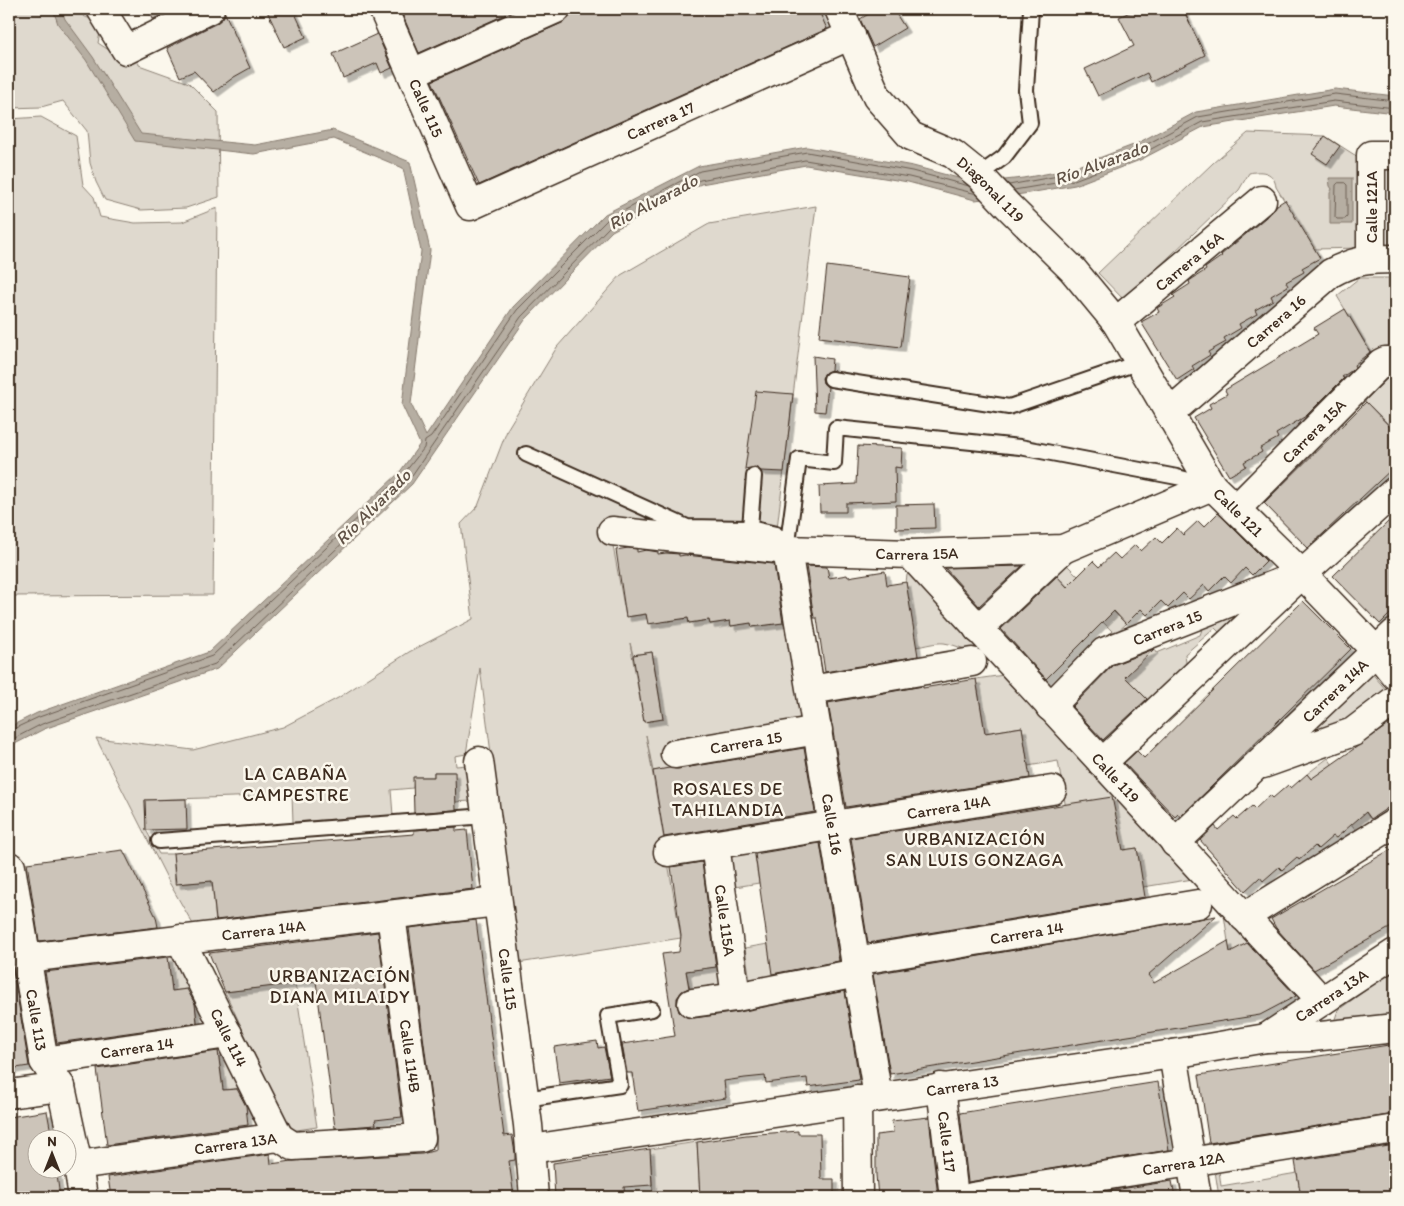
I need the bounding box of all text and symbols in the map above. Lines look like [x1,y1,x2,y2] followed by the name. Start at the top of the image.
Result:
[405,76,448,140] street label: Calle 115
[623,97,697,144] street label: Carrera 17
[1051,136,1152,190] water label: Río Alvarado
[953,152,1029,226] street label: Diagonal 119
[604,169,702,235] water label: Río Alvarado
[1362,171,1381,243] street label: Calle 121A
[1151,227,1227,295] street label: Carrera 16A
[1242,290,1309,352] street label: Carrera 16
[1278,395,1350,467] street label: Carrera 15A
[331,464,416,549] water label: Río Alvarado
[1210,483,1268,541] street label: Calle 121
[875,543,959,564] street label: Carrera 15A
[1130,605,1205,649] street label: Carrera 15
[1298,654,1372,726] street label: Carrera 14A
[709,727,783,757] street label: Carrera 15
[1088,748,1144,807] street label: Calle 119
[242,763,350,806] district label: LA CABAÑA CAMPESTRE
[672,778,784,821] district label: ROSALES DE TAHILANDIA
[905,791,991,823] street label: Carrera 14A
[818,792,847,857] street label: Calle 116
[886,828,1064,871] district label: URBANIZACIÓN SAN LUIS GONZAGA
[711,883,740,957] street label: Calle 115A
[220,915,306,944] street label: Carrera 14A
[989,917,1065,948] street label: Carrera 14
[495,947,522,1011] street label: Calle 115
[1291,964,1371,1026] street label: Carrera 13A
[269,965,411,1008] district label: URBANIZACIÓN DIANA MILAIDY
[22,987,52,1052] street label: Calle 113
[207,1005,252,1070] street label: Calle 114
[395,1018,425,1094] street label: Calle 114B
[99,1033,175,1062] street label: Carrera 14
[925,1070,1000,1100] street label: Carrera 13
[934,1110,961,1173] street label: Calle 117
[28,1128,78,1178] north arrow
[193,1128,278,1158] street label: Carrera 13A
[47,1133,57,1150] text: N
[1141,1147,1226,1179] street label: Carrera 12A

